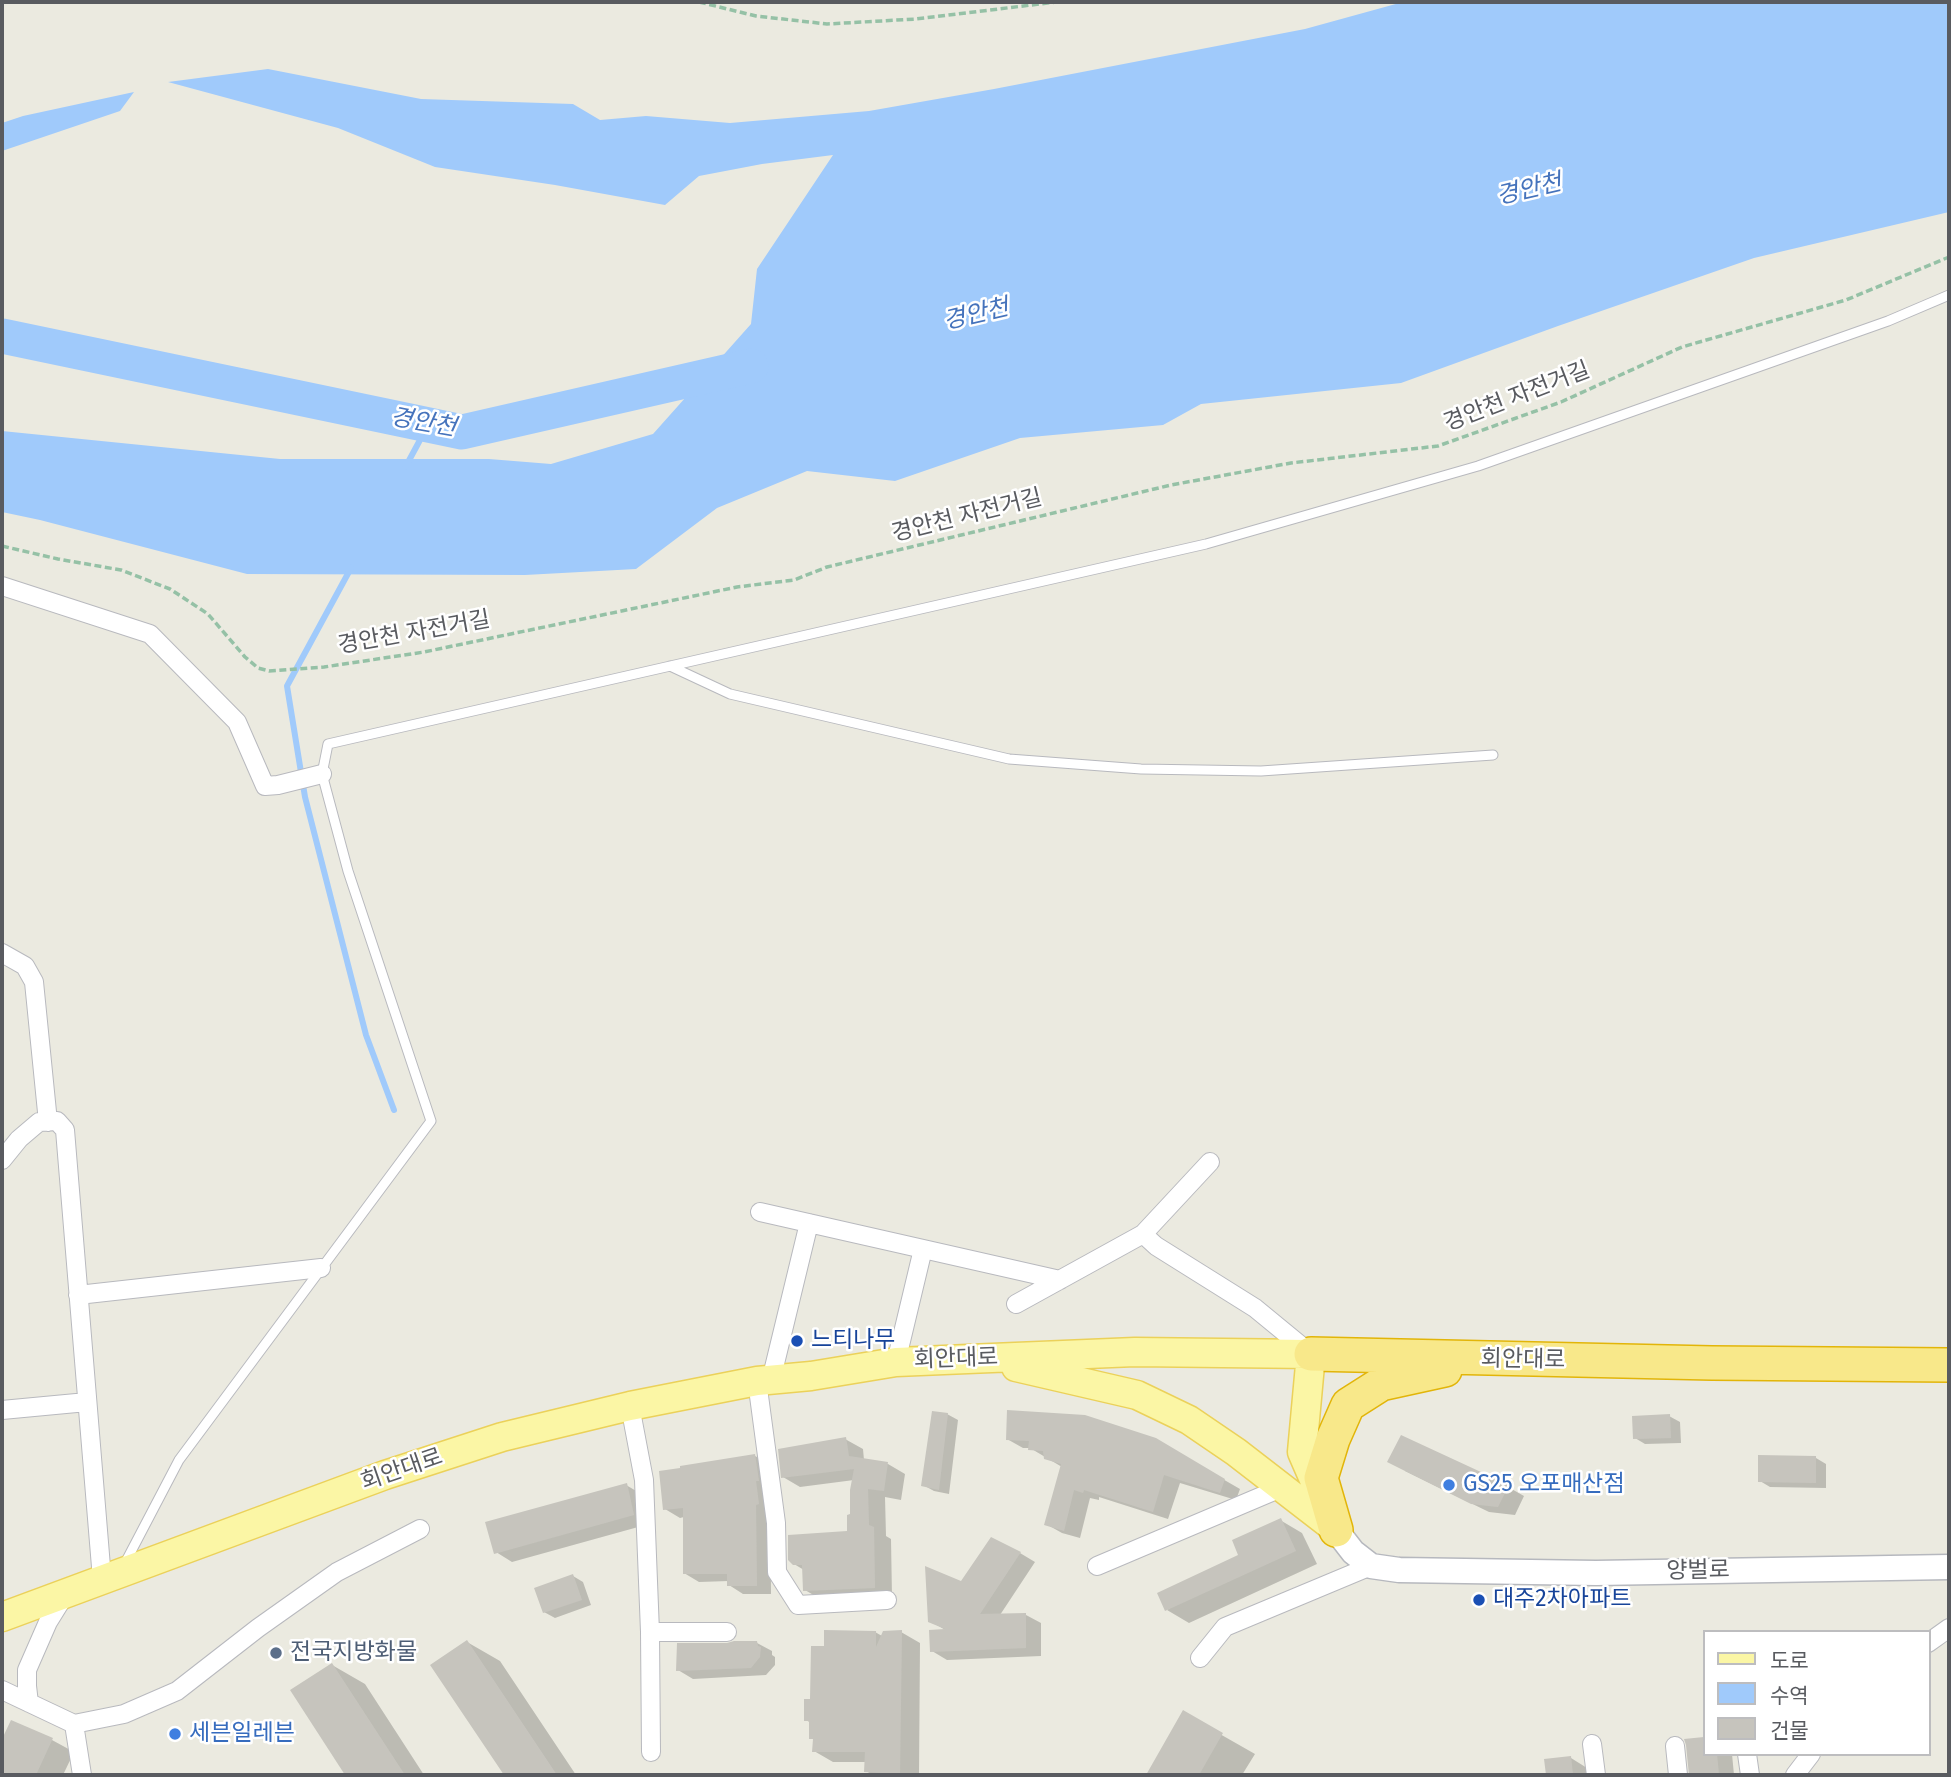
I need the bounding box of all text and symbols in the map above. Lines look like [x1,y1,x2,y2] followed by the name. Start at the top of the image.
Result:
[1493,169,1565,211] water label: 경안천
[940,294,1012,336] water label: 경안천
[1440,356,1594,438] street label: 경안천 자전거길
[388,403,458,443] water label: 경안천
[889,484,1045,548] street label: 경안천 자전거길
[336,606,492,660] street label: 경안천 자전거길
[811,1327,896,1355] place label: 느티나무
[789,1333,805,1349] marker: 느티나무
[913,1344,999,1374] street label: 회안대로
[1480,1345,1566,1375] street label: 회안대로
[357,1443,447,1497] street label: 회안대로
[1463,1471,1625,1499] place label: GS25 오포매산점
[1441,1477,1457,1493] marker: GS25 오포매산점
[1666,1557,1730,1585] street label: 양벌로
[1493,1586,1631,1614] place label: 대주2차아파트
[1471,1592,1487,1608] marker: 대주2차아파트
[1702,1630,1930,1756] legend
[290,1639,417,1667] place label: 전국지방화물
[268,1645,284,1661] marker: 전국지방화물
[1770,1648,1809,1674] text: 도로
[1770,1683,1809,1709] text: 수역
[1770,1718,1809,1744] text: 건물
[189,1720,295,1748] place label: 세븐일레븐
[167,1726,183,1742] marker: 세븐일레븐

